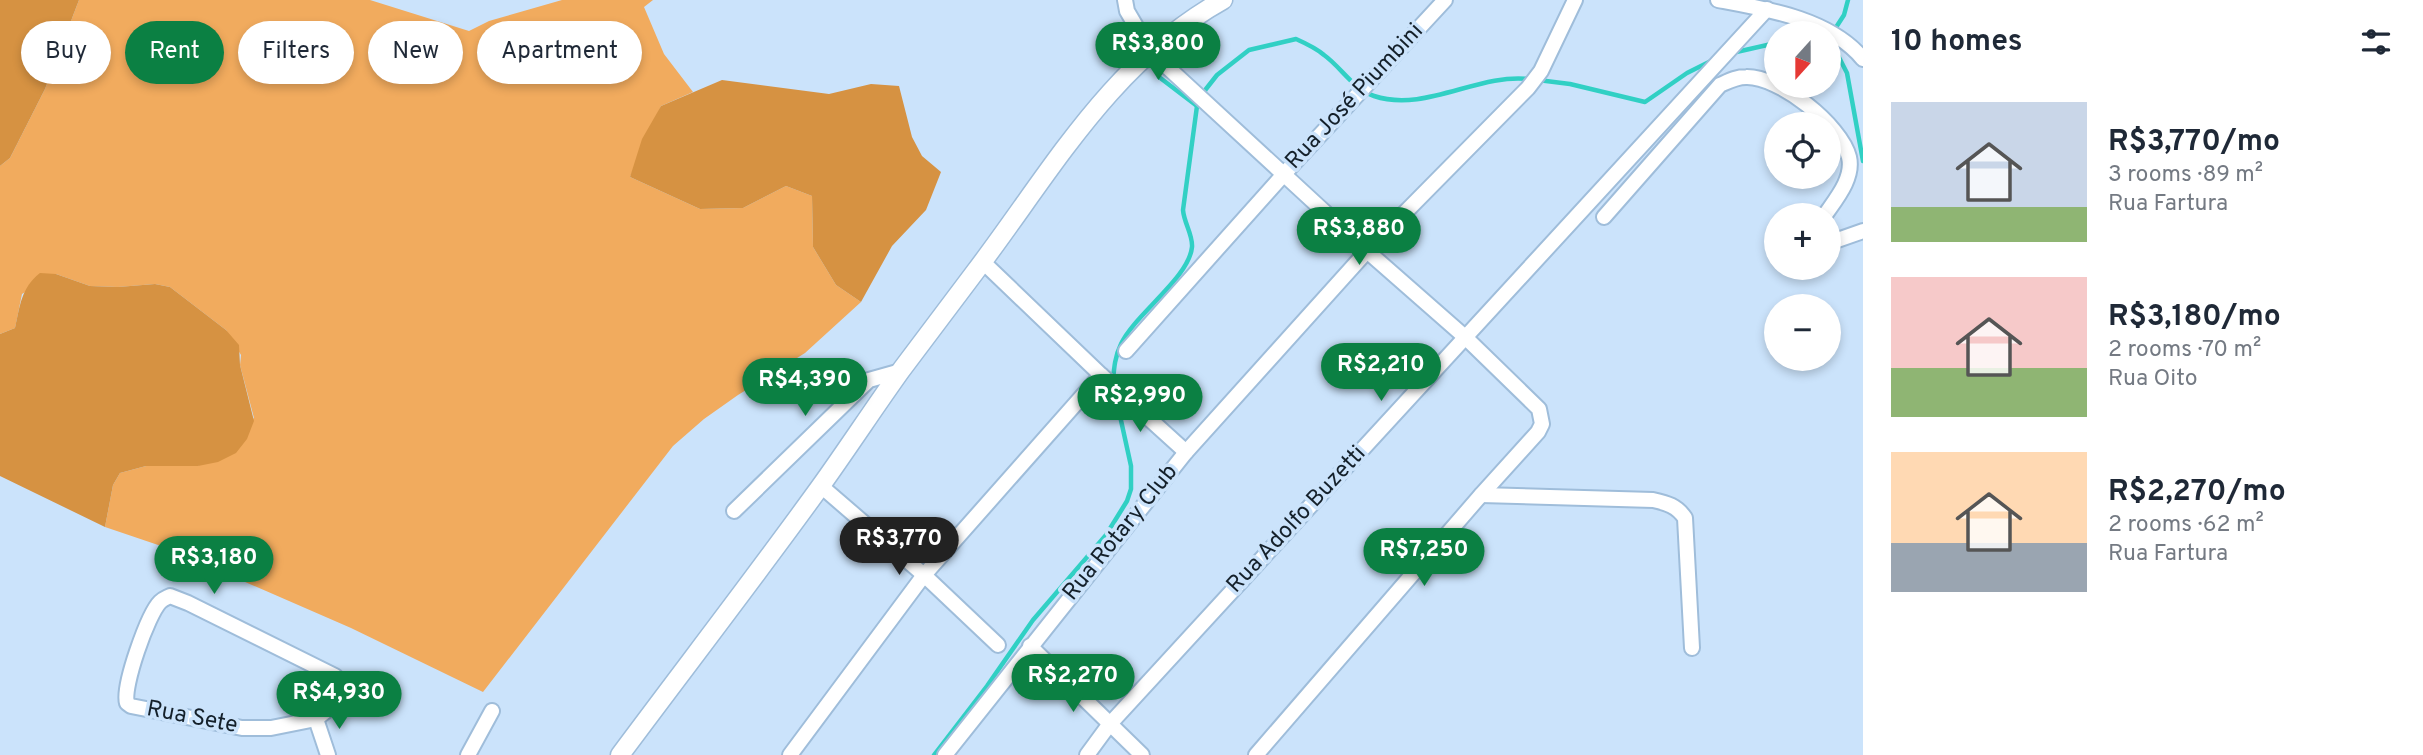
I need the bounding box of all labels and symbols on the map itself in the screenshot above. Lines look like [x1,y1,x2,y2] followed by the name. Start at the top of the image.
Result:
[1280,18,1430,176] street label: Rua José Piumbini
[1764,21,1841,98] north arrow
[1093,22,1223,82] pin: R$3,800
[1294,208,1424,267] pin: R$3,880
[1316,344,1446,403] pin: R$2,210
[740,358,870,418] pin: R$4,390
[1075,374,1205,434] pin: R$2,990
[1221,440,1373,600] street label: Rua Adolfo Buzetti
[1057,459,1185,607] street label: Rua Rotary Club
[834,518,964,577] pin: R$3,770
[1359,528,1489,588] pin: R$7,250
[149,536,279,596] pin: R$3,180
[1008,654,1138,714] pin: R$2,270
[274,672,404,731] pin: R$4,930
[144,695,240,741] street label: Rua Sete

